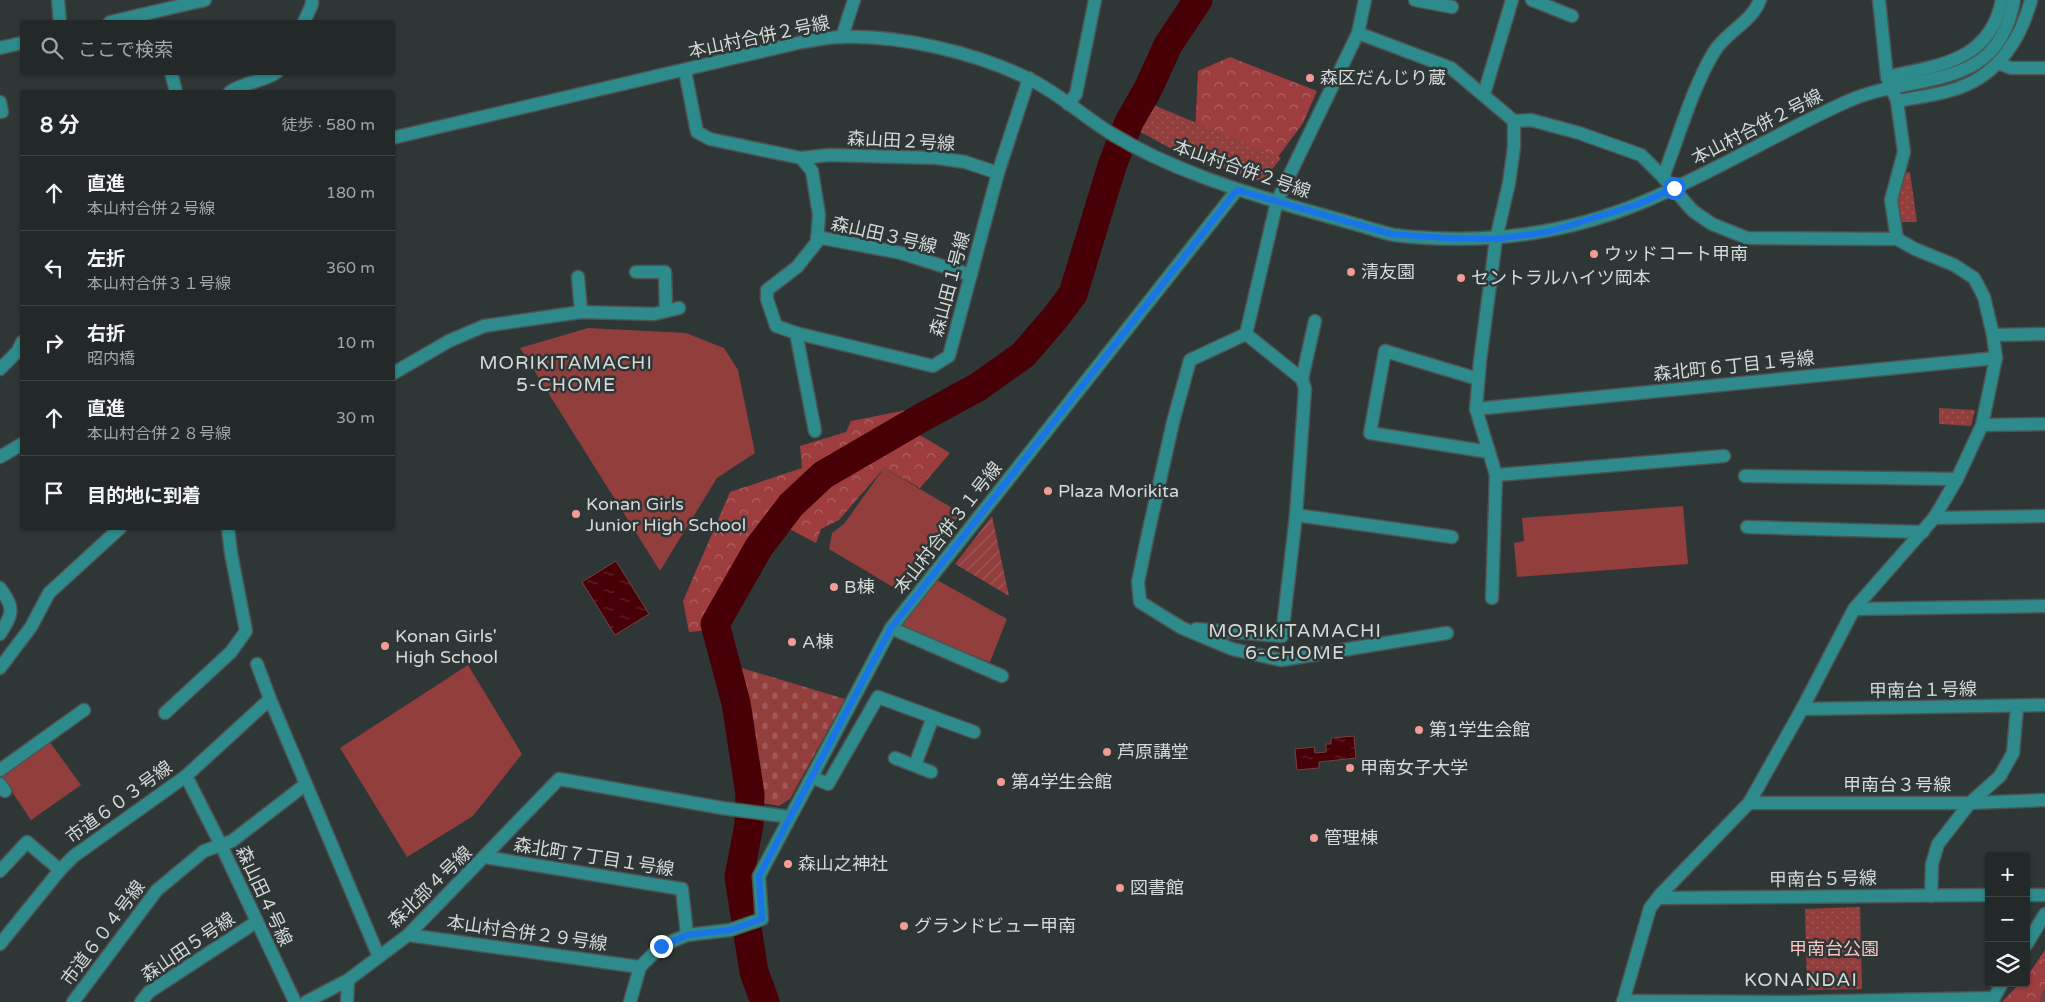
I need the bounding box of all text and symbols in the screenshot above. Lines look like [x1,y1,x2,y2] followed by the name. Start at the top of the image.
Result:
[686,11,832,63] street label: 本山村合併２号線
[20,20,395,75] search box
[38,34,66,62] icon: search
[78,39,173,61] text: ここで検索
[1320,67,1446,89] place label: 森区だんじり蔵
[1304,72,1316,84] marker: 森区だんじり蔵
[1688,85,1826,169] street label: 本山村合併２号線
[40,113,80,138] text: 8 分
[282,115,375,135] text: 徒歩 · 580 m
[846,127,956,155] street label: 森山田２号線
[1170,135,1314,203] street label: 本山村合併２号線
[87,173,125,195] text: 直進
[1663,177,1686,200] route start
[40,179,68,207] icon: ahead
[326,183,375,203] text: 180 m
[87,199,215,219] text: 本山村合併２号線
[829,212,939,258] street label: 森山田３号線
[925,229,975,339] street label: 森山田１号線
[1604,243,1748,265] place label: ウッドコート甲南
[87,248,125,270] text: 左折
[1588,248,1600,260] marker: ウッドコート甲南
[40,254,68,282] icon: left
[326,258,375,278] text: 360 m
[1361,261,1415,283] place label: 清友園
[1345,266,1357,278] marker: 清友園
[1471,267,1651,289] place label: セントラルハイツ岡本
[1455,272,1467,284] marker: セントラルハイツ岡本
[87,274,231,294] text: 本山村合併３１号線
[87,323,125,345] text: 右折
[40,329,68,357] icon: right
[336,333,375,353] text: 10 m
[1652,347,1816,385] street label: 森北町６丁目１号線
[87,349,135,369] text: 昭内橋
[479,352,653,396] district label: MORIKITAMACHI 5-CHOME
[87,398,125,420] text: 直進
[40,404,68,432] icon: ahead
[336,408,375,428] text: 30 m
[87,424,231,444] text: 本山村合併２８号線
[889,457,1007,599] street label: 本山村合併３１号線
[40,479,68,507] icon: arrive
[1058,480,1179,502] place label: Plaza Morikita
[87,485,201,507] text: 目的地に到着
[1042,485,1054,497] marker: Plaza Morikita
[586,493,746,536] place label: Konan Girls Junior High School
[570,508,582,520] marker: Konan Girls Junior High School
[844,576,874,598] place label: B棟
[828,581,840,593] marker: B棟
[1208,620,1382,664] district label: MORIKITAMACHI 6-CHOME
[395,625,498,668] place label: Konan Girls' High School
[802,631,833,653] place label: A棟
[786,636,798,648] marker: A棟
[379,640,391,652] marker: Konan Girls' High School
[1869,678,1977,702] street label: 甲南台１号線
[1429,719,1530,741] place label: 第1学生会館
[1413,724,1425,736] marker: 第1学生会館
[1117,741,1189,763] place label: 芦原講堂
[1101,746,1113,758] marker: 芦原講堂
[62,756,176,848] street label: 市道６０３号線
[1360,757,1468,779] place label: 甲南女子大学
[1344,762,1356,774] marker: 甲南女子大学
[1011,771,1112,793] place label: 第4学生会館
[1843,774,1951,796] street label: 甲南台３号線
[995,776,1007,788] marker: 第4学生会館
[1324,827,1378,849] place label: 管理棟
[1308,832,1320,844] marker: 管理棟
[512,833,676,881] street label: 森北町７丁目１号線
[231,842,297,950] street label: 森山田４号線
[384,842,476,932] street label: 森北部４号線
[1985,852,2030,987] map controls
[1985,852,2030,897] button: +
[798,853,888,875] place label: 森山之神社
[782,858,794,870] marker: 森山之神社
[1769,867,1877,891] street label: 甲南台５号線
[56,876,150,990] street label: 市道６０４号線
[1130,877,1184,899] place label: 図書館
[1114,882,1126,894] marker: 図書館
[1985,897,2030,942] button: −
[137,908,239,986] street label: 森山田５号線
[445,911,609,955] street label: 本山村合併２９号線
[914,915,1076,937] place label: グランドビュー甲南
[898,920,910,932] marker: グランドビュー甲南
[650,935,673,958] route end
[1789,938,1879,960] park label: 甲南台公園
[1985,942,2030,987] button: layers
[1744,969,1858,991] district label: KONANDAI

